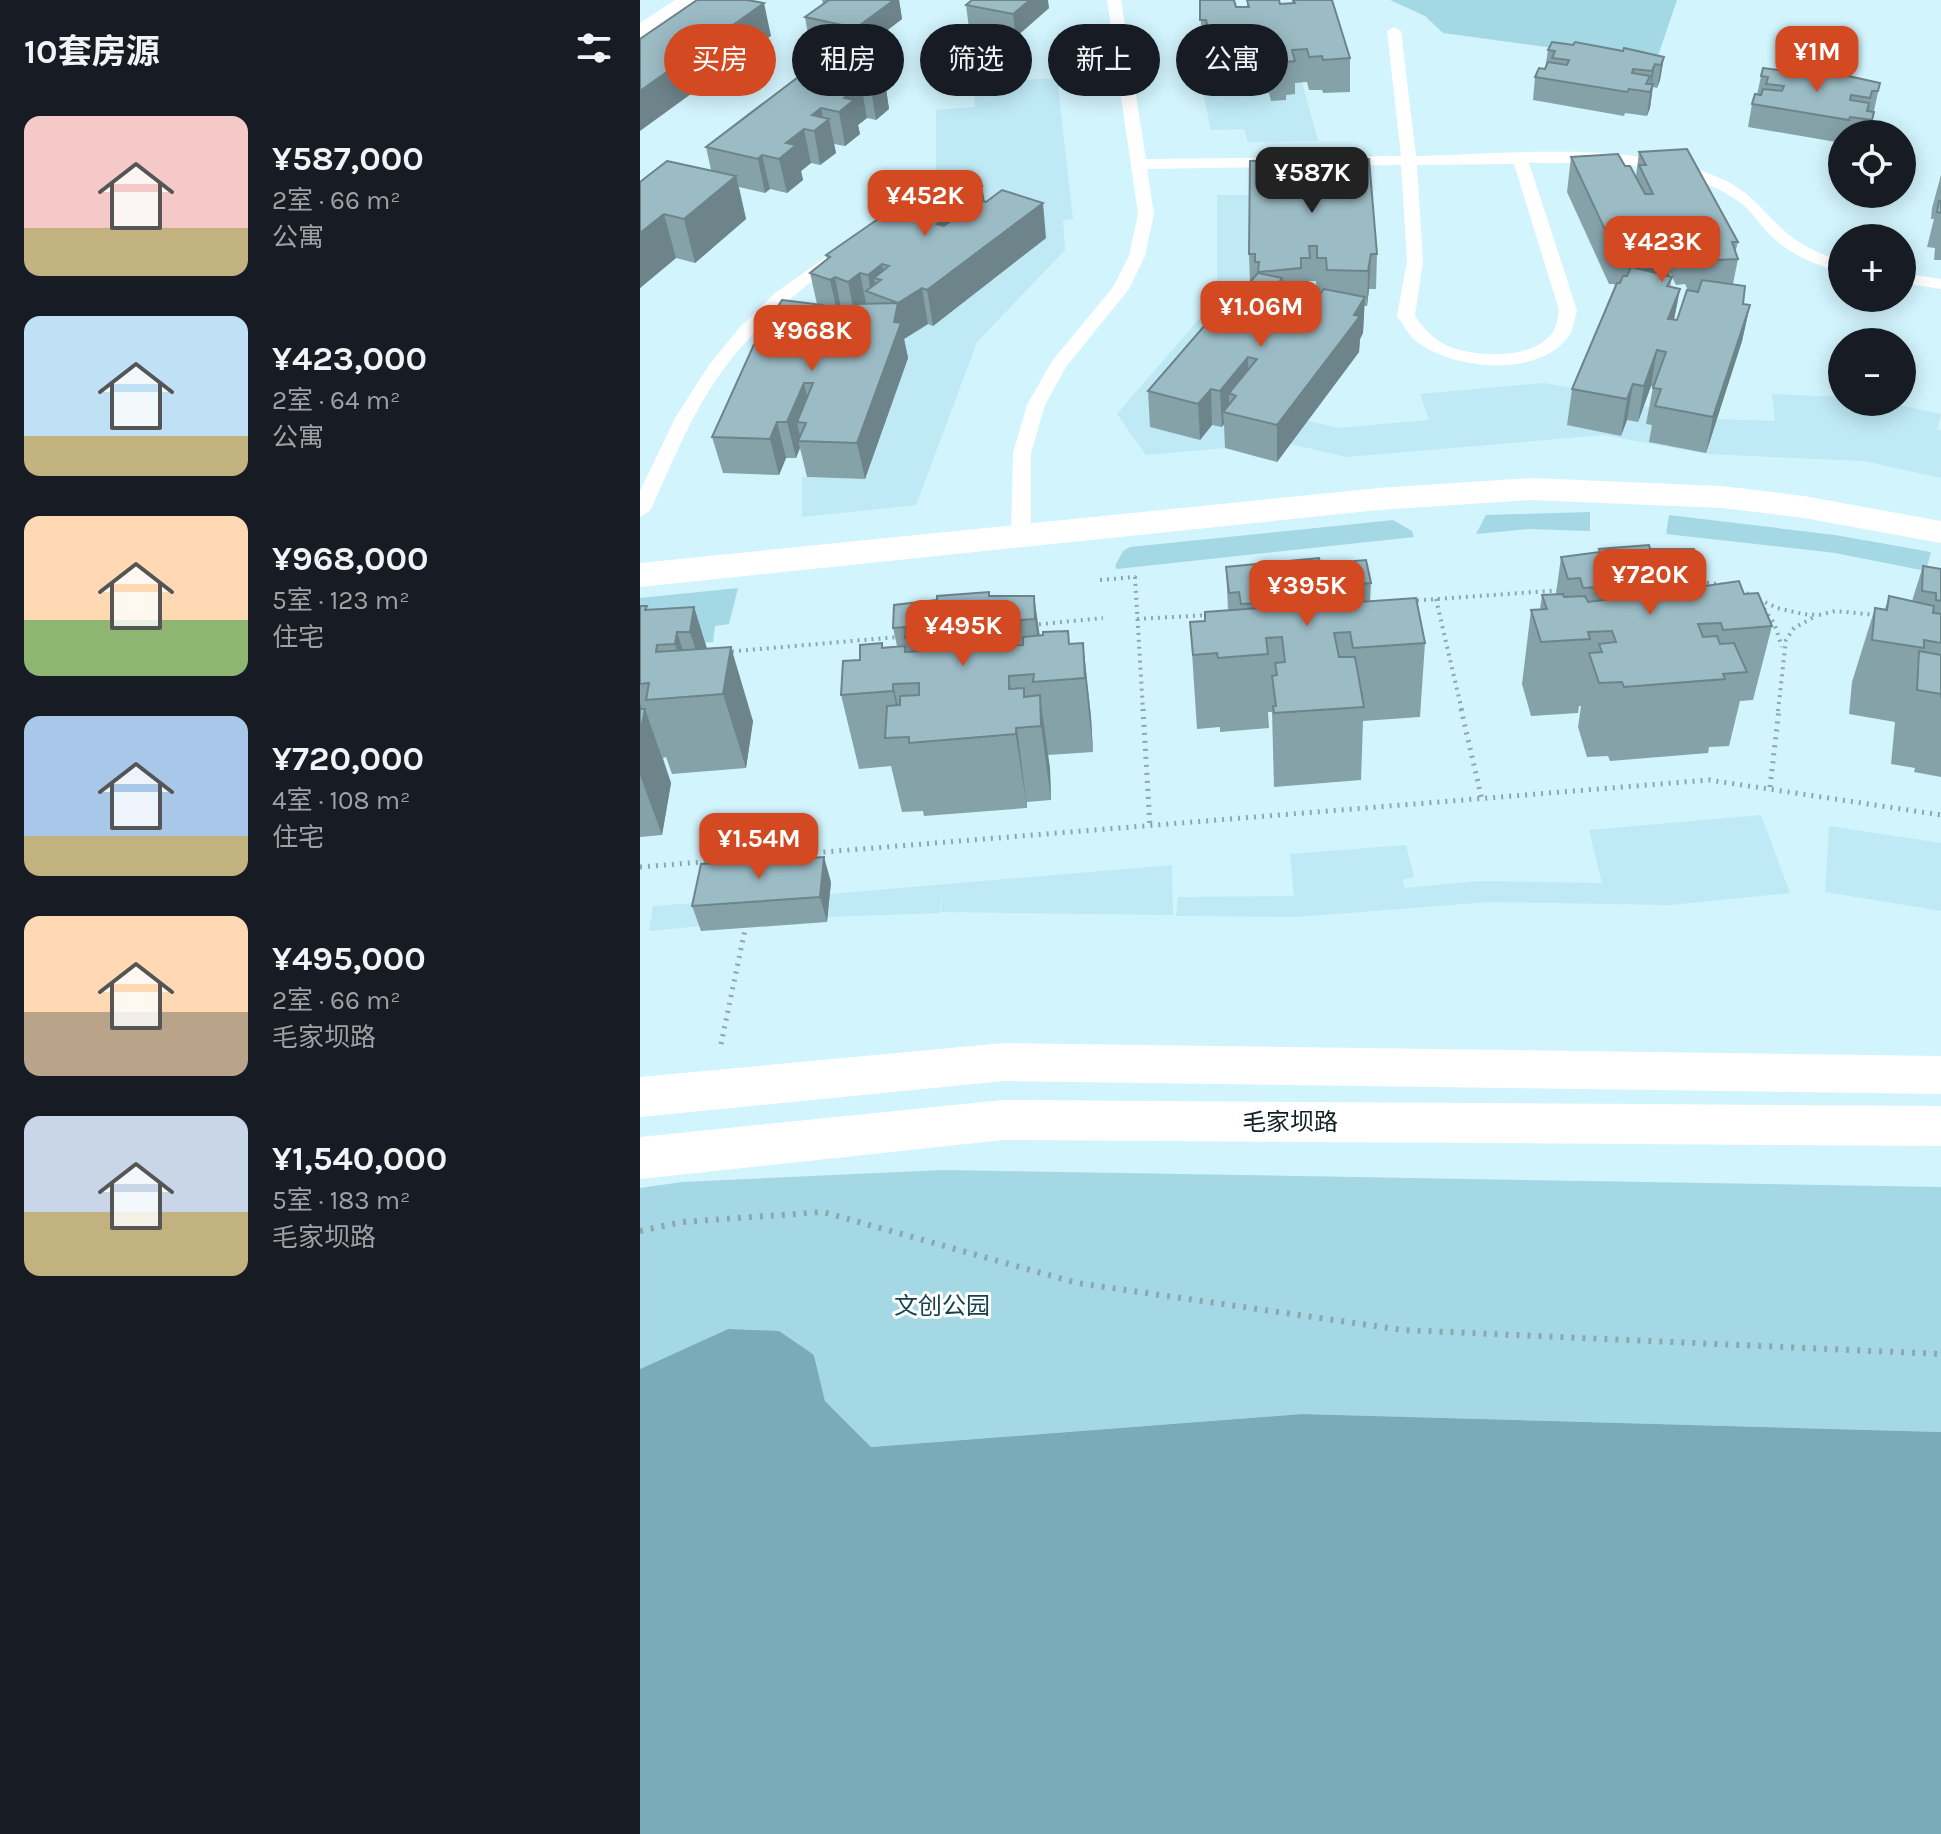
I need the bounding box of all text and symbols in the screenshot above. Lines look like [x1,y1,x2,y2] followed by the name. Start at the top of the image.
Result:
[664,24,776,96] chip: 买房
[792,24,904,96] chip: 租房
[920,24,1032,96] chip: 筛选
[1048,24,1160,96] chip: 新上
[1176,24,1288,96] chip: 公寓
[572,26,616,70] icon: filters
[1778,26,1856,94] pin: ¥1M
[24,32,160,72] text: 10套房源
[1793,36,1841,67] text: ¥1M
[1828,120,1916,416] map controls
[1828,120,1916,208] button: locate
[272,139,424,179] text: ¥587,000
[1256,147,1368,215] pin: ¥587K
[88,148,184,244] icon: home
[1273,157,1351,188] text: ¥587K
[869,170,981,238] pin: ¥452K
[886,180,964,211] text: ¥452K
[272,185,401,216] text: 2室 · 66 m²
[1606,216,1718,284] pin: ¥423K
[272,222,324,253] text: 公寓
[1828,224,1916,312] button: +
[1622,226,1702,257] text: ¥423K
[1196,281,1326,349] pin: ¥1.06M
[1218,291,1304,322] text: ¥1.06M
[756,305,868,373] pin: ¥968K
[772,315,852,346] text: ¥968K
[1828,328,1916,416] button: −
[272,339,427,379] text: ¥423,000
[88,348,184,444] icon: home
[272,385,400,416] text: 2室 · 64 m²
[272,422,324,453] text: 公寓
[272,539,428,579] text: ¥968,000
[88,548,184,644] icon: home
[1594,549,1706,617] pin: ¥720K
[1611,559,1689,590] text: ¥720K
[1251,560,1363,628] pin: ¥395K
[1267,570,1347,601] text: ¥395K
[272,585,410,616] text: 5室 · 123 m²
[907,600,1019,668] pin: ¥495K
[924,610,1002,641] text: ¥495K
[272,622,324,653] text: 住宅
[272,739,424,779] text: ¥720,000
[88,748,184,844] icon: home
[272,785,410,816] text: 4室 · 108 m²
[694,813,824,881] pin: ¥1.54M
[272,822,324,853] text: 住宅
[717,823,801,854] text: ¥1.54M
[272,939,426,979] text: ¥495,000
[88,948,184,1044] icon: home
[272,985,401,1016] text: 2室 · 66 m²
[272,1022,376,1053] text: 毛家坝路
[1242,1108,1338,1136] street label: 毛家坝路
[272,1139,447,1179] text: ¥1,540,000
[88,1148,184,1244] icon: home
[272,1185,411,1216] text: 5室 · 183 m²
[272,1222,376,1253] text: 毛家坝路
[894,1292,990,1320] park label: 文创公园

